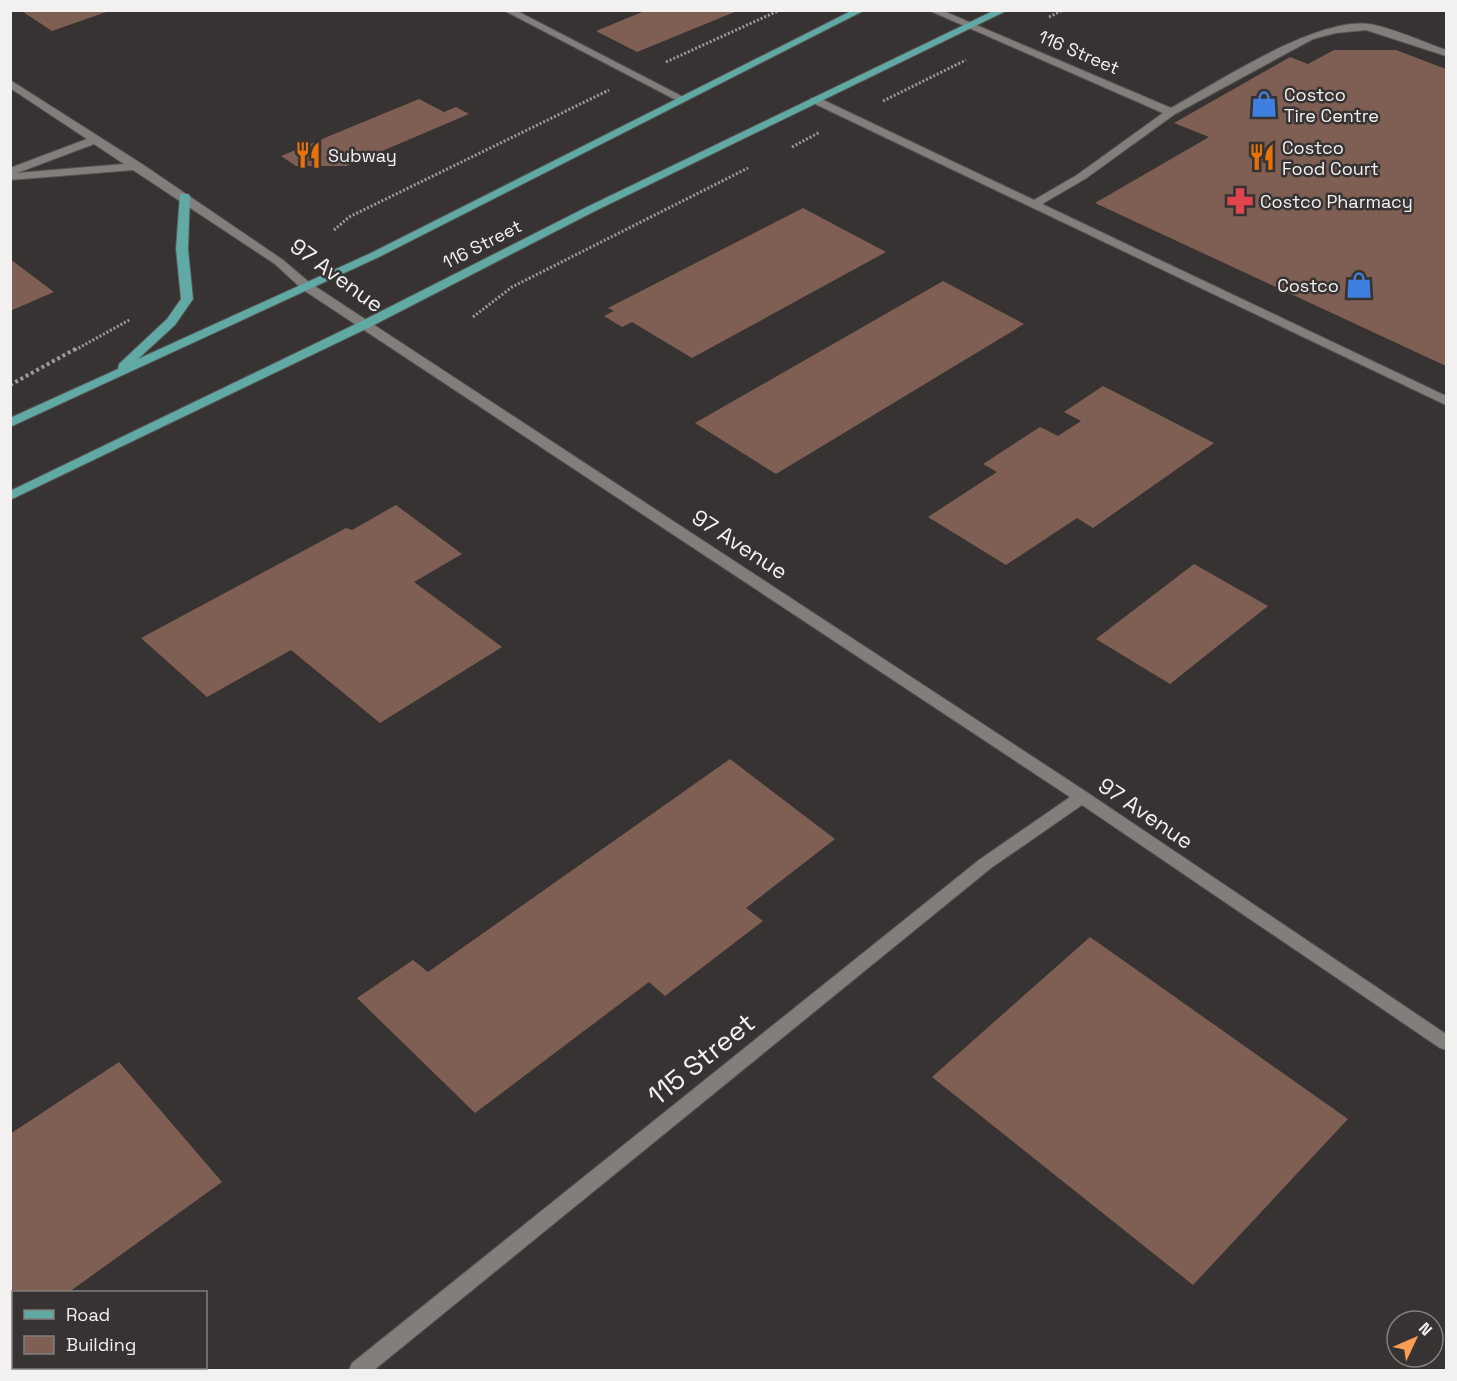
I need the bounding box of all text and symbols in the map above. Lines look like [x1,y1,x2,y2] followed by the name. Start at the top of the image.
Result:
[1035,25,1123,79] street label: 116 Street
[1284,83,1379,127] place label: Costco Tire Centre
[1249,89,1279,119] shop icon: Costco Tire Centre
[1282,136,1379,180] place label: Costco Food Court
[293,140,323,170] restaurant icon: Subway
[1247,142,1277,172] restaurant icon: Costco Food Court
[328,144,397,167] place label: Subway
[1225,186,1255,216] pharmacy icon: Costco Pharmacy
[1260,190,1413,213] place label: Costco Pharmacy
[439,214,525,274] street label: 116 Street
[285,232,389,318] street label: 97 Avenue
[1344,270,1374,300] shop icon: Costco
[1277,274,1339,297] place label: Costco
[687,503,793,585] street label: 97 Avenue
[1093,771,1199,855] street label: 97 Avenue
[640,1005,762,1113] street label: 115 Street
[12,1291,207,1369] legend
[66,1303,110,1326] text: Road
[1385,1309,1445,1369] north arrow
[1414,1318,1437,1340] text: N
[66,1333,136,1356] text: Building

